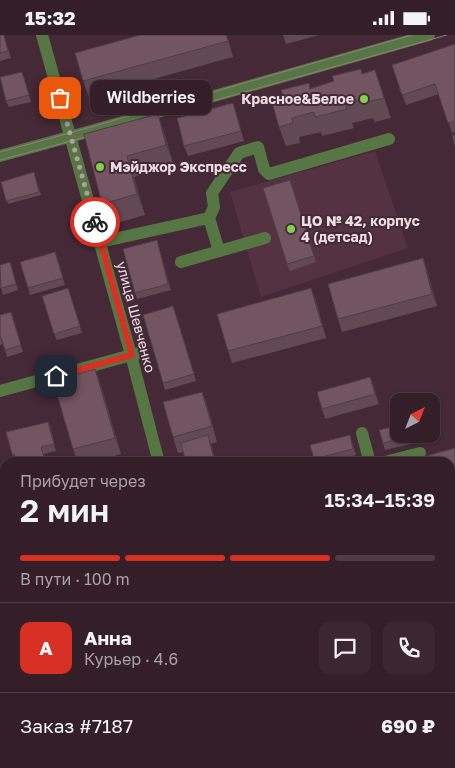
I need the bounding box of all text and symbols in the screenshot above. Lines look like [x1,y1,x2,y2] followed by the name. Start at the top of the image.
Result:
[25,6,76,29] text: 15:32
[39,77,81,119] pin
[90,81,212,115] callout: Wildberries
[46,84,74,112] icon: bag
[107,87,195,107] text: Wildberries
[241,90,354,107] place label: Красное&Белое
[358,93,370,105] marker: Красное&Белое
[110,158,247,175] place label: Мэйджор Экспресс
[94,161,106,173] marker: Мэйджор Экспресс
[70,197,120,247] courier
[81,208,109,236] icon: bike
[301,212,420,245] place label: ЦО № 42, корпус 4 (детсад)
[285,223,297,235] marker: ЦО № 42, корпус 4 (детсад)
[113,259,160,374] street label: улица Шевченко
[35,355,77,397] pin
[42,362,70,390] icon: home
[390,393,440,443] north arrow
[390,393,440,443] map controls
[20,471,146,491] text: Прибудет через
[324,488,435,511] text: 15:34–15:39
[20,491,109,529] text: 2 мин
[20,569,130,589] text: В пути · 100 m
[319,622,371,674] button: chat
[383,622,435,674] button: phone
[84,626,132,649] text: Анна
[39,636,53,659] text: А
[84,649,178,669] text: Курьер · 4.6
[20,714,133,737] text: Заказ #7187
[381,714,435,737] text: 690 ₽

